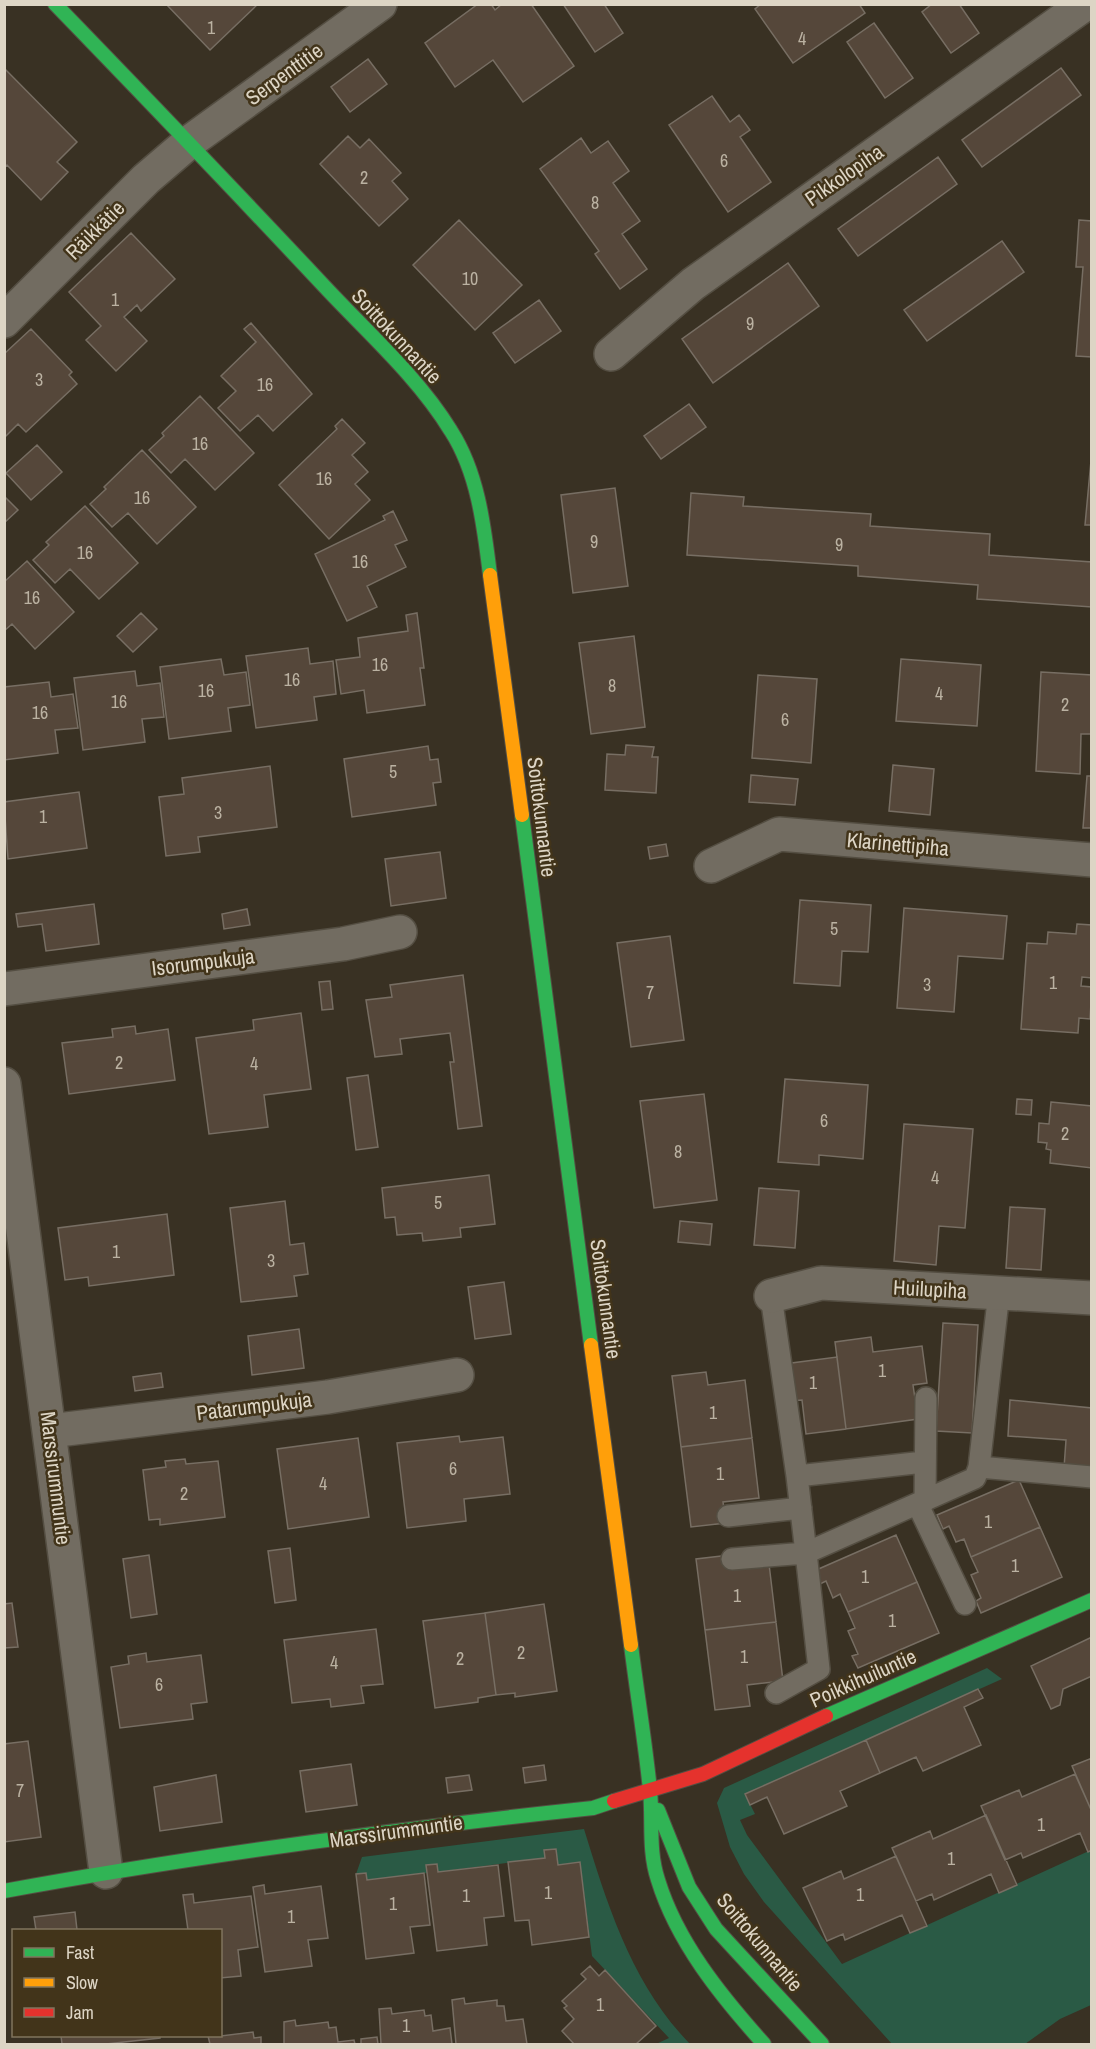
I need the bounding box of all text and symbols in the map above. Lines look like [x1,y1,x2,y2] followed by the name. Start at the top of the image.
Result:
[207,15,216,40] house number: 1
[798,26,806,51] house number: 4
[239,36,329,112] street label: Serpenttitie
[799,137,890,213] street label: Pikkolopiha
[720,148,728,173] house number: 6
[360,165,368,190] house number: 2
[591,190,599,215] house number: 8
[59,194,131,266] street label: Räikkätie
[462,266,478,291] house number: 10
[345,282,449,390] street label: Soittokunnantie
[111,287,120,312] house number: 1
[746,311,754,336] house number: 9
[35,367,43,392] house number: 3
[257,372,273,397] house number: 16
[192,431,208,456] house number: 16
[316,466,332,491] house number: 16
[134,485,150,510] house number: 16
[590,529,598,554] house number: 9
[835,532,843,557] house number: 9
[77,540,93,565] house number: 16
[352,549,368,574] house number: 16
[24,585,40,610] house number: 16
[372,652,388,677] house number: 16
[284,667,300,692] house number: 16
[608,673,616,698] house number: 8
[198,678,214,703] house number: 16
[935,681,943,706] house number: 4
[111,689,127,714] house number: 16
[1061,692,1069,717] house number: 2
[32,700,48,725] house number: 16
[781,707,789,732] house number: 6
[520,755,564,879] street label: Soittokunnantie
[389,759,397,784] house number: 5
[214,800,222,825] house number: 3
[39,804,48,829] house number: 1
[846,825,951,863] street label: Klarinettipiha
[830,916,838,941] house number: 5
[150,941,256,983] street label: Isorumpukuja
[1049,970,1058,995] house number: 1
[923,972,931,997] house number: 3
[646,980,654,1005] house number: 7
[115,1050,123,1075] house number: 2
[250,1051,258,1076] house number: 4
[820,1108,828,1133] house number: 6
[1061,1121,1069,1146] house number: 2
[674,1139,682,1164] house number: 8
[931,1165,939,1190] house number: 4
[434,1190,442,1215] house number: 5
[583,1237,629,1361] street label: Soittokunnantie
[112,1239,121,1264] house number: 1
[267,1248,275,1273] house number: 3
[892,1273,968,1305] street label: Huilupiha
[878,1358,887,1383] house number: 1
[809,1370,818,1395] house number: 1
[195,1385,314,1427] street label: Patarumpukuja
[709,1400,718,1425] house number: 1
[33,1410,79,1546] street label: Marssirummuntie
[449,1456,457,1481] house number: 6
[716,1461,725,1486] house number: 1
[319,1471,327,1496] house number: 4
[180,1481,188,1506] house number: 2
[984,1509,993,1534] house number: 1
[1011,1553,1020,1578] house number: 1
[861,1564,870,1589] house number: 1
[733,1583,742,1608] house number: 1
[888,1608,897,1633] house number: 1
[517,1640,525,1665] house number: 2
[805,1642,921,1714] street label: Poikkihuiluntie
[740,1644,749,1669] house number: 1
[456,1646,464,1671] house number: 2
[330,1650,338,1675] house number: 4
[155,1672,163,1697] house number: 6
[16,1778,24,1803] house number: 7
[328,1807,464,1855] street label: Marssirummuntie
[1037,1812,1046,1837] house number: 1
[947,1846,956,1871] house number: 1
[544,1880,553,1905] house number: 1
[856,1882,865,1907] house number: 1
[462,1883,471,1908] house number: 1
[710,1886,810,1998] street label: Soittokunnantie
[389,1891,398,1916] house number: 1
[287,1904,296,1929] house number: 1
[12,1929,222,2037] legend
[66,1940,94,1965] text: Fast
[66,1970,98,1995] text: Slow
[596,1992,605,2017] house number: 1
[66,2000,94,2025] text: Jam
[402,2013,411,2038] house number: 1

